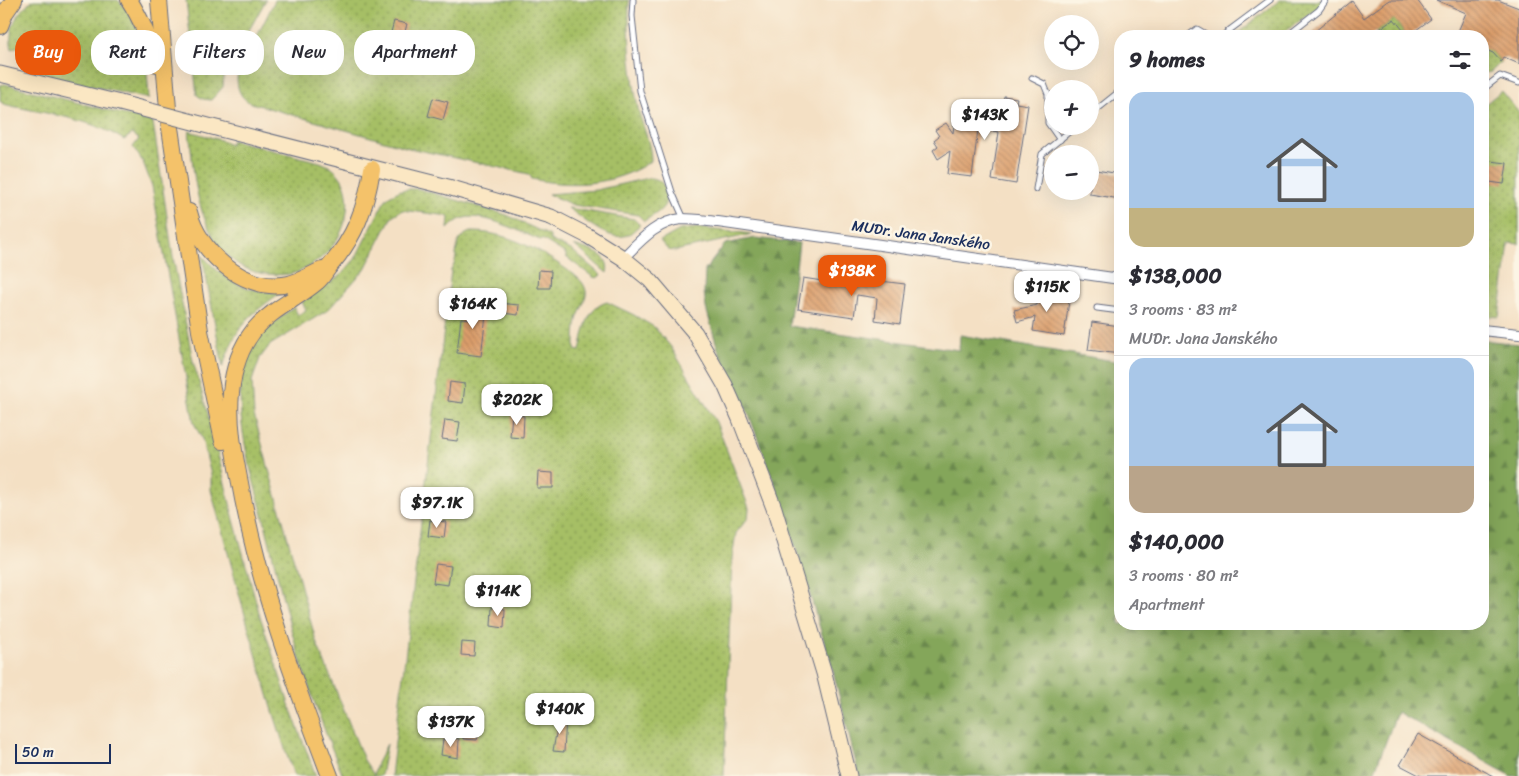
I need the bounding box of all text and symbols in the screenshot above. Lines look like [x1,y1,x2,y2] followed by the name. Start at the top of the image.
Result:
[1044,15,1099,200] map controls
[1044,15,1099,70] button: locate
[15,30,81,75] chip: Buy
[91,30,165,75] chip: Rent
[175,30,264,75] chip: Filters
[274,30,344,75] chip: New
[354,30,475,75] chip: Apartment
[1129,41,1205,79] text: 9 homes
[1446,46,1474,74] icon: filters
[1044,80,1099,135] button: +
[950,98,1020,141] pin: $143K
[962,100,1008,129] text: $143K
[1257,125,1347,215] icon: home
[1044,145,1099,200] button: −
[850,212,992,258] street label: MUDr. Jana Janského
[817,254,887,297] pin: $138K
[829,256,875,285] text: $138K
[1129,257,1222,295] text: $138,000
[1012,270,1082,313] pin: $115K
[1025,272,1069,301] text: $115K
[438,288,508,330] pin: $164K
[450,289,496,318] text: $164K
[1129,295,1237,324] text: 3 rooms · 83 m²
[1129,324,1278,353] text: MUDr. Jana Janského
[482,384,552,426] pin: $202K
[492,385,542,414] text: $202K
[1257,390,1347,480] icon: home
[396,486,478,529] pin: $97.1K
[411,488,463,517] text: $97.1K
[1129,523,1224,561] text: $140,000
[1129,561,1239,590] text: 3 rooms · 80 m²
[463,574,533,617] pin: $114K
[476,576,520,605] text: $114K
[1129,590,1205,619] text: Apartment
[525,692,595,735] pin: $140K
[536,694,584,723] text: $140K
[416,706,486,748] pin: $137K
[428,707,474,736] text: $137K
[22,740,54,765] text: 50 m
[15,741,111,764] scale bar

